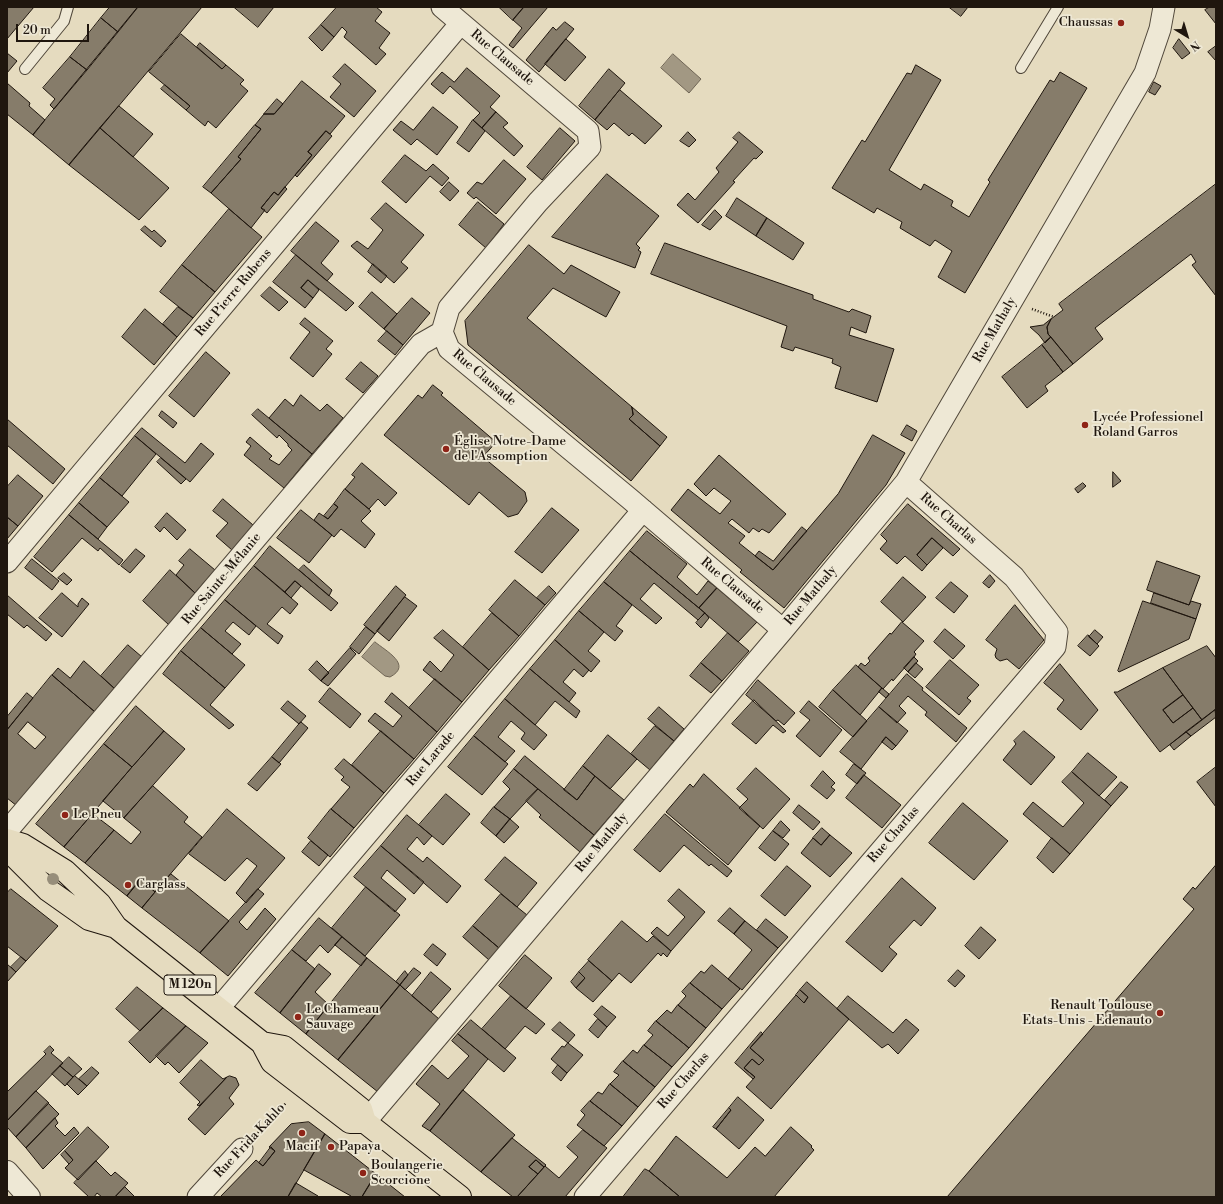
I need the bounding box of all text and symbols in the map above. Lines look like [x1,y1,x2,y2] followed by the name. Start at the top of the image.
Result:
[1059,15,1113,31] place label: Chaussas
[18,16,91,42] scale bar
[1167,16,1207,56] north arrow
[1116,18,1126,28] marker: Chaussas
[23,23,51,38] text: 20 m
[467,27,537,89] street label: Rue Clausade
[1187,37,1202,54] text: N
[193,246,275,340] street label: Rue Pierre Rubens
[970,294,1020,366] street label: Rue Mathaly
[449,347,519,409] street label: Rue Clausade
[1093,410,1203,441] place label: Lycée Professionel Roland Garros
[1080,420,1090,430] marker: Lycée Professionel Roland Garros
[454,434,566,465] place label: Église Notre-Dame de l'Assomption
[441,444,451,454] marker: Église Notre-Dame de l'Assomption
[916,490,980,548] street label: Rue Charlas
[179,530,265,628] street label: Rue Sainte-Mélanie
[697,555,767,617] street label: Rue Clausade
[782,563,840,629] street label: Rue Mathaly
[404,728,458,790] street label: Rue Larade
[865,803,923,867] street label: Rue Charlas
[73,807,121,823] place label: Le Pneu
[60,810,70,820] marker: Le Pneu
[573,810,631,876] street label: Rue Mathaly
[136,877,186,893] place label: Carglass
[123,880,133,890] marker: Carglass
[164,975,216,995] road number: M 120n
[1022,998,1152,1029] place label: Renault Toulouse Etats-Unis - Edenauto
[306,1002,379,1033] place label: Le Chameau Sauvage
[1155,1008,1165,1018] marker: Renault Toulouse Etats-Unis - Edenauto
[293,1012,303,1022] marker: Le Chameau Sauvage
[655,1049,713,1113] street label: Rue Charlas
[211,1100,289,1182] street label: Rue Frida Kahlo
[297,1128,307,1138] marker: Macif
[285,1139,319,1155] place label: Macif
[339,1139,381,1155] place label: Papaya
[326,1142,336,1152] marker: Papaya
[371,1158,443,1189] place label: Boulangerie Scorcione
[358,1168,368,1178] marker: Boulangerie Scorcione

